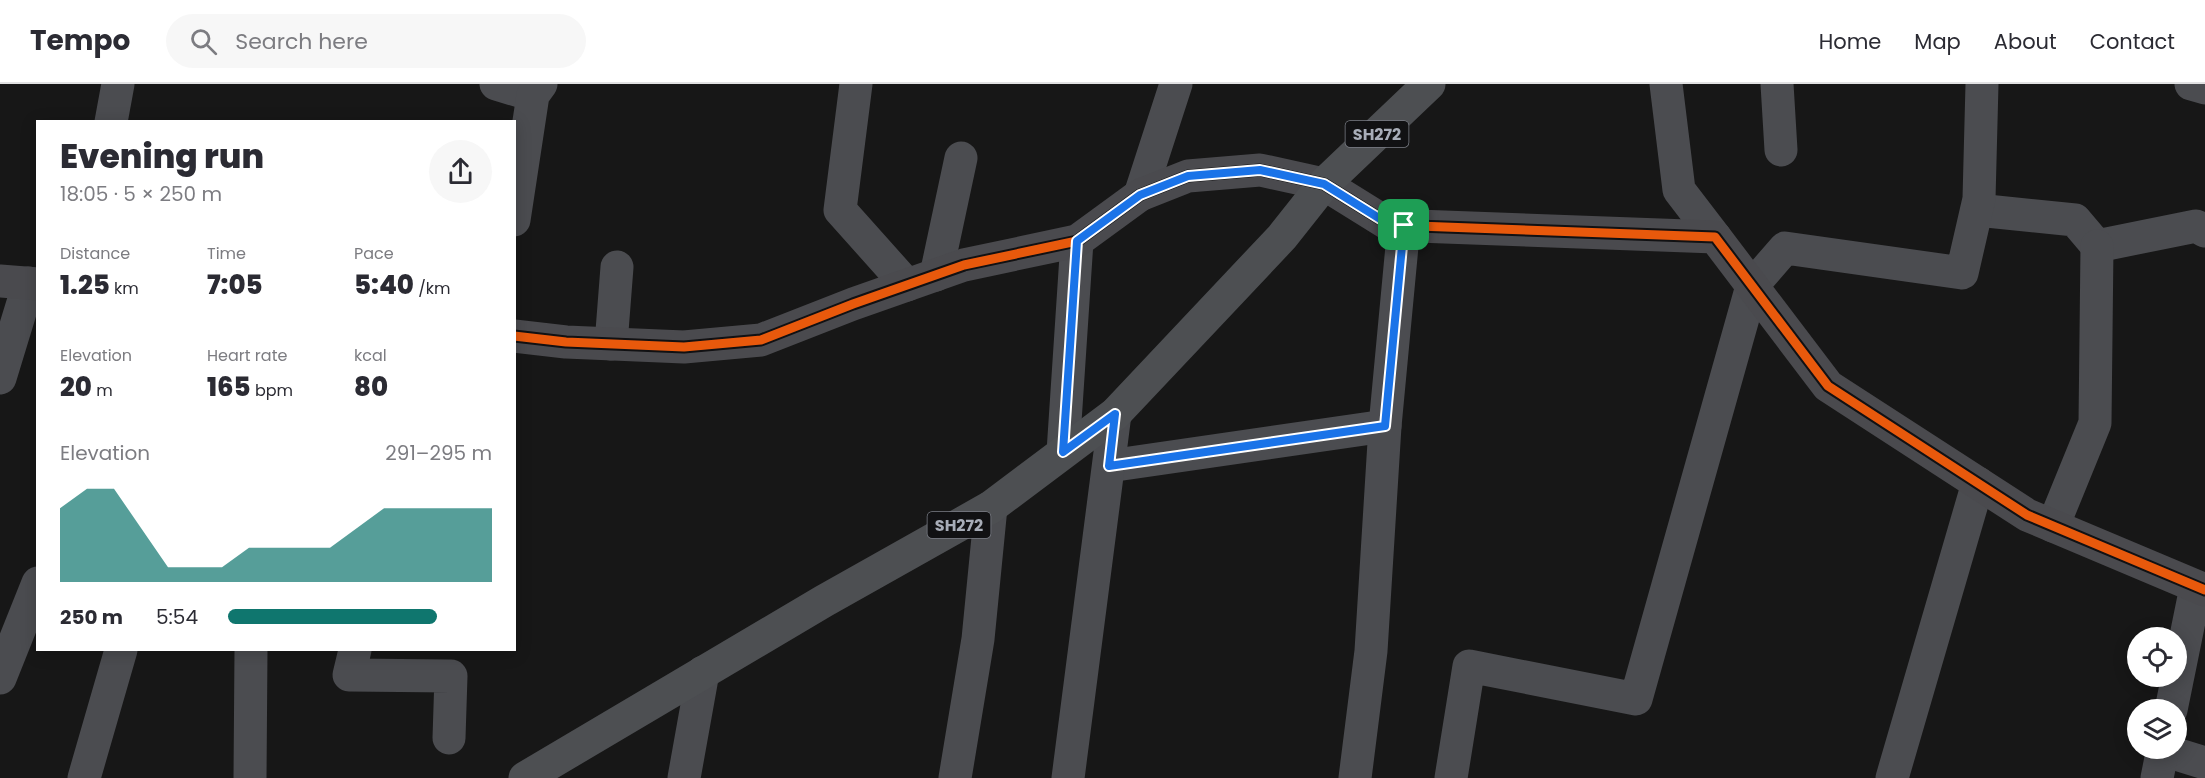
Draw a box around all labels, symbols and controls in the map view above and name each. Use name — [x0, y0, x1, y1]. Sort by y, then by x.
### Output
search box — [166, 14, 586, 68]
text: Tempo — [30, 21, 130, 60]
icon: search — [187, 25, 220, 58]
text: Search here — [235, 26, 368, 57]
text: Home — [1819, 27, 1881, 56]
text: Map — [1914, 27, 1961, 56]
text: About — [1994, 27, 2057, 56]
text: Contact — [2090, 27, 2175, 56]
road number: SH272 — [1346, 121, 1408, 147]
text: Evening run — [60, 133, 264, 180]
button: share — [429, 140, 492, 203]
text: 18:05 · 5 × 250 m — [60, 180, 222, 208]
pin — [1378, 199, 1429, 250]
icon: arrive — [1387, 208, 1420, 241]
text: Distance — [60, 242, 130, 265]
text: Time — [207, 242, 246, 265]
text: Pace — [354, 242, 394, 265]
text: 1.25 — [60, 267, 110, 303]
text: 7:05 — [207, 267, 263, 303]
text: 5:40 — [354, 267, 414, 303]
text: km — [110, 277, 139, 300]
text: /km — [414, 277, 451, 300]
text: Elevation — [60, 344, 132, 367]
text: Heart rate — [207, 344, 287, 367]
text: kcal — [354, 344, 387, 367]
text: 20 — [60, 369, 92, 405]
text: 165 — [207, 369, 251, 405]
text: 80 — [354, 369, 388, 405]
text: m — [92, 379, 113, 402]
text: bpm — [251, 379, 293, 402]
text: Elevation — [60, 439, 150, 467]
text: 291–295 m — [385, 439, 492, 467]
road number: SH272 — [928, 512, 990, 538]
text: 250 m — [60, 603, 123, 631]
text: 5:54 — [156, 603, 198, 631]
map controls — [2127, 627, 2187, 759]
button: locate — [2127, 627, 2187, 687]
button: layers — [2127, 699, 2187, 759]

